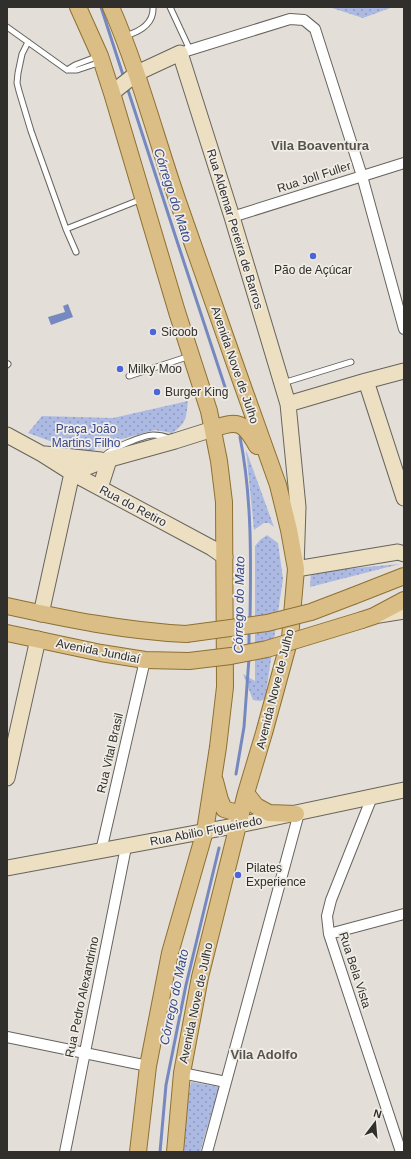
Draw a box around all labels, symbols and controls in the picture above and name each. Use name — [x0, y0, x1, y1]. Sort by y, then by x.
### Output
district label: Vila Boaventura — [271, 138, 370, 153]
water label: Córrego do Mato — [151, 146, 195, 244]
street label: Rua Aldemar Pereira de Barros — [204, 147, 266, 311]
street label: Rua Joll Fuller — [275, 158, 353, 196]
marker: Pão de Açúcar — [308, 251, 318, 261]
place label: Pão de Açúcar — [274, 263, 352, 277]
street label: Avenida Nove de Julho — [208, 304, 262, 426]
place label: Sicoob — [161, 325, 198, 339]
marker: Sicoob — [148, 327, 158, 337]
place label: Milky Moo — [128, 362, 182, 376]
marker: Milky Moo — [115, 364, 125, 374]
place label: Burger King — [165, 385, 228, 399]
marker: Burger King — [152, 387, 162, 397]
park label: Praça João Martins Filho — [52, 422, 121, 450]
street label: Rua do Retiro — [97, 482, 169, 530]
water label: Córrego do Mato — [231, 556, 247, 654]
street label: Avenida Nove de Julho — [253, 627, 297, 750]
street label: Avenida Jundiaí — [55, 636, 142, 666]
street label: Rua Vital Brasil — [94, 712, 126, 794]
street label: Rua Abilio Figueiredo — [149, 813, 264, 849]
place label: Pilates Experience — [246, 861, 306, 889]
marker: Pilates Experience — [233, 870, 243, 880]
street label: Rua Bela Vista — [336, 930, 374, 1010]
street label: Rua Pedro Alexandrino — [62, 935, 102, 1059]
street label: Avenida Nove de Julho — [176, 941, 216, 1065]
water label: Córrego do Mato — [157, 948, 191, 1046]
district label: Vila Adolfo — [230, 1047, 298, 1062]
north arrow — [355, 1103, 395, 1143]
text: N — [372, 1107, 383, 1120]

